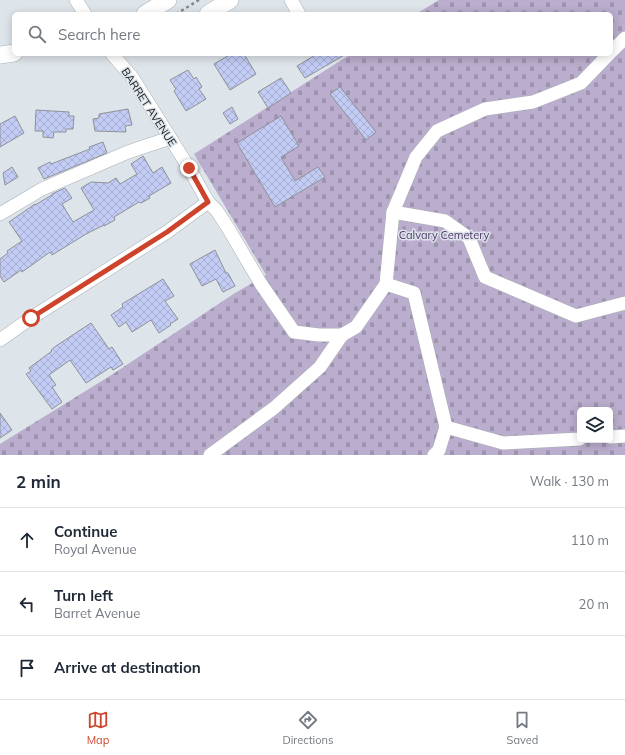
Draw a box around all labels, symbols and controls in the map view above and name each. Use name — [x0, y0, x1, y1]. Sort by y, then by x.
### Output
search box — [12, 12, 613, 56]
icon: search — [26, 23, 48, 45]
text: Search here — [58, 25, 140, 44]
street label: BARRET AVENUE — [118, 65, 180, 149]
route end — [180, 159, 198, 177]
park label: Calvary Cemetery — [399, 228, 489, 242]
route start — [22, 309, 40, 327]
map controls — [577, 407, 613, 443]
button: layers — [577, 407, 613, 443]
text: 2 min — [16, 471, 61, 492]
text: Walk · 130 m — [530, 473, 609, 489]
text: Continue — [54, 522, 117, 541]
icon: ahead — [16, 529, 38, 551]
text: 110 m — [571, 532, 609, 548]
text: Royal Avenue — [54, 541, 137, 557]
text: Turn left — [54, 586, 113, 605]
icon: left — [16, 593, 38, 615]
text: 20 m — [579, 596, 609, 612]
text: Barret Avenue — [54, 605, 140, 621]
icon: arrive — [16, 657, 38, 679]
text: Arrive at destination — [54, 658, 201, 677]
tab: Map — [87, 709, 109, 747]
tab: Directions — [283, 709, 333, 747]
tab: Saved — [507, 709, 538, 747]

